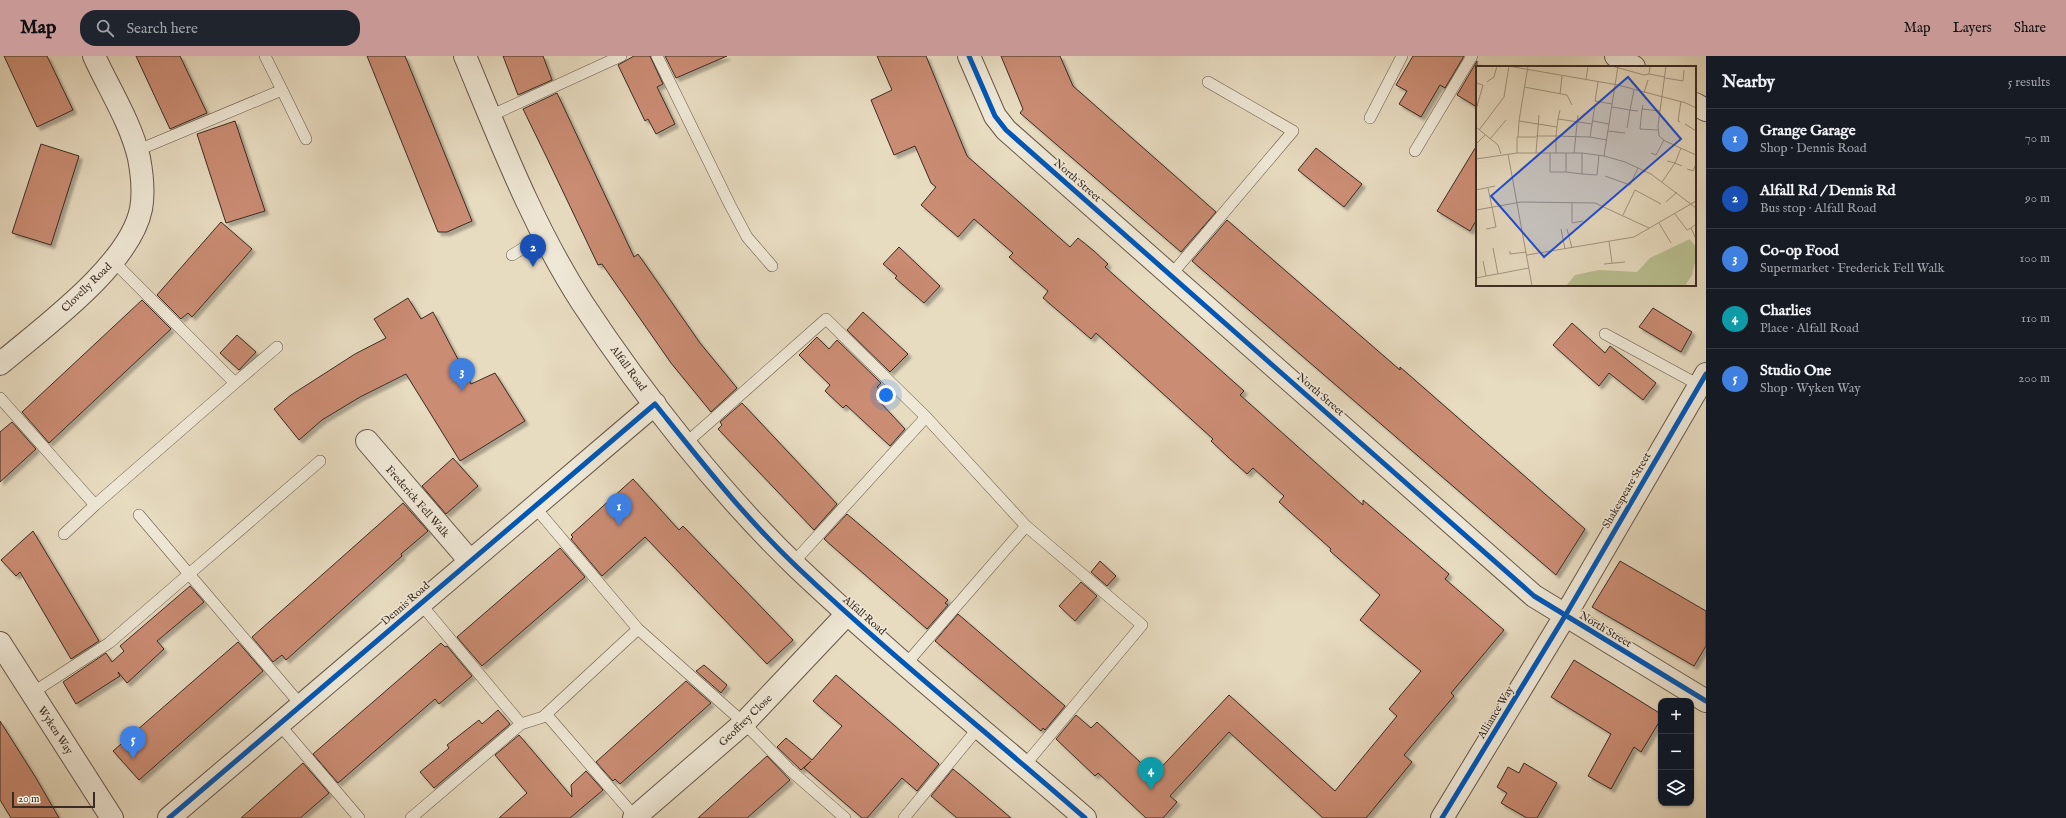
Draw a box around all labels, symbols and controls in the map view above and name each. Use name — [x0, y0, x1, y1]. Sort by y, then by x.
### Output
search box — [80, 10, 360, 46]
text: Map — [20, 16, 56, 40]
icon: search — [94, 17, 116, 39]
text: Search here — [126, 19, 198, 38]
text: Map — [1904, 19, 1931, 37]
text: Layers — [1953, 19, 1992, 37]
text: Share — [2014, 19, 2046, 37]
inset map — [1476, 66, 1696, 286]
text: Nearby — [1722, 72, 1775, 93]
text: 5 results — [2008, 74, 2050, 91]
text: Grange Garage — [1760, 121, 1856, 140]
text: 1 — [1733, 130, 1737, 147]
text: 70 m — [2025, 130, 2050, 147]
text: Shop · Dennis Road — [1760, 140, 1867, 157]
street label: North Street — [1051, 156, 1104, 205]
text: Alfall Rd / Dennis Rd — [1760, 181, 1895, 200]
text: 2 — [1732, 190, 1738, 207]
text: 90 m — [2025, 190, 2050, 207]
text: Bus stop · Alfall Road — [1760, 200, 1876, 217]
pin: 2 — [520, 234, 546, 267]
text: Co-op Food — [1760, 241, 1839, 260]
text: 3 — [1733, 250, 1737, 267]
text: 100 m — [2020, 250, 2050, 267]
street label: Clovelly Road — [58, 260, 115, 315]
text: Supermarket · Frederick Fell Walk — [1760, 260, 1945, 277]
text: Charlies — [1760, 301, 1811, 320]
text: 4 — [1732, 310, 1738, 327]
text: 110 m — [2021, 310, 2050, 327]
text: Place · Alfall Road — [1760, 320, 1859, 337]
street label: Alfall Road — [607, 342, 649, 394]
pin: 3 — [449, 358, 475, 391]
text: Studio One — [1760, 361, 1831, 380]
street label: North Street — [1294, 370, 1347, 419]
text: 5 — [1733, 370, 1737, 387]
text: 200 m — [2018, 370, 2050, 387]
text: Shop · Wyken Way — [1760, 380, 1861, 397]
your location — [876, 385, 896, 405]
street label: Shakespeare Street — [1599, 450, 1654, 531]
street label: Frederick Fell Walk — [382, 463, 452, 541]
pin: 1 — [606, 493, 632, 526]
street label: Dennis Road — [379, 579, 433, 629]
street label: Alfall Road — [839, 593, 889, 638]
street label: North Street — [1577, 609, 1634, 651]
street label: Alliance Way — [1474, 683, 1517, 742]
street label: Geoffrey Close — [716, 692, 775, 750]
map controls — [1658, 698, 1694, 806]
button: + — [1658, 698, 1694, 734]
street label: Wyken Way — [34, 704, 76, 758]
pin: 5 — [120, 726, 146, 759]
button: − — [1658, 734, 1694, 770]
pin: 4 — [1138, 757, 1164, 790]
button: layers — [1658, 770, 1694, 806]
scale bar — [12, 790, 95, 809]
text: 20 m — [18, 792, 39, 806]

